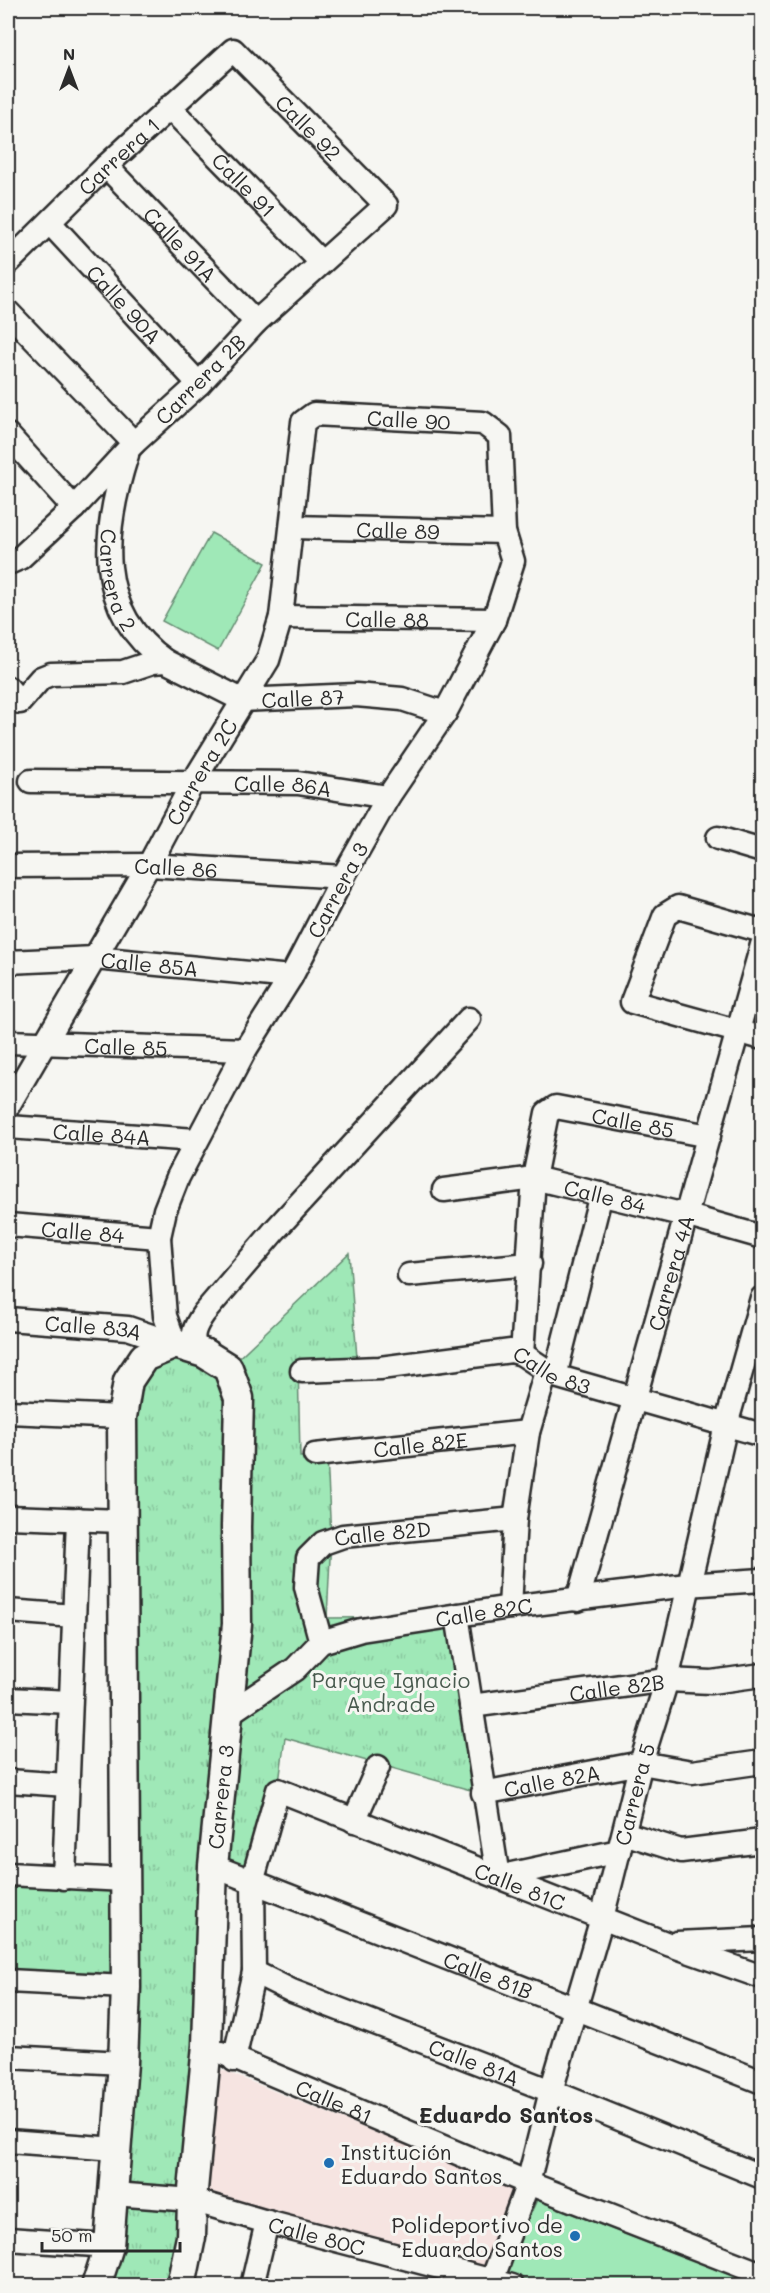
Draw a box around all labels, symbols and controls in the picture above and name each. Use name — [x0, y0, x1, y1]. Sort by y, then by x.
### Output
north arrow — [39, 39, 99, 99]
text: N — [63, 43, 75, 64]
street label: Calle 92 — [270, 88, 348, 166]
street label: Carrera 1 — [72, 111, 165, 200]
street label: Calle 91 — [207, 146, 282, 222]
street label: Calle 91A — [138, 200, 223, 287]
street label: Calle 90A — [81, 258, 168, 349]
street label: Carrera 2B — [149, 328, 251, 430]
street label: Calle 90 — [366, 403, 451, 435]
street label: Calle 89 — [356, 515, 440, 544]
street label: Carrera 2 — [96, 528, 143, 636]
street label: Calle 88 — [345, 604, 429, 633]
street label: Calle 87 — [261, 682, 345, 713]
street label: Carrera 2C — [159, 713, 242, 830]
street label: Calle 86A — [234, 769, 334, 802]
street label: Carrera 3 — [300, 837, 374, 943]
street label: Calle 86 — [134, 851, 219, 883]
street label: Calle 85A — [100, 945, 200, 981]
street label: Calle 85 — [84, 1031, 168, 1061]
street label: Calle 85 — [590, 1101, 677, 1143]
street label: Calle 84A — [52, 1117, 152, 1150]
street label: Calle 84 — [561, 1172, 649, 1219]
street label: Carrera 4A — [641, 1212, 699, 1334]
street label: Calle 84 — [40, 1214, 126, 1248]
street label: Calle 83A — [44, 1308, 146, 1346]
street label: Calle 83 — [508, 1339, 594, 1399]
street label: Calle 82E — [372, 1425, 469, 1462]
street label: Calle 82D — [330, 1514, 432, 1552]
street label: Calle 82C — [433, 1591, 534, 1632]
park label: Parque Ignacio Andrade — [312, 1666, 470, 1717]
street label: Calle 82B — [567, 1667, 666, 1706]
street label: Carrera 5 — [607, 1739, 660, 1848]
street label: Carrera 3 — [201, 1743, 239, 1851]
street label: Calle 82A — [501, 1758, 602, 1802]
street label: Calle 81C — [471, 1856, 569, 1916]
street label: Calle 81B — [440, 1945, 537, 2004]
street label: Calle 81A — [425, 2032, 524, 2091]
street label: Calle 81 — [292, 2073, 377, 2129]
district label: Eduardo Santos — [419, 2100, 593, 2129]
place label: Institución Eduardo Santos — [341, 2138, 502, 2189]
marker: Institución Eduardo Santos — [322, 2156, 336, 2170]
street label: Calle 80C — [266, 2209, 368, 2261]
place label: Polideportivo de Eduardo Santos — [391, 2211, 563, 2262]
scale bar — [42, 2215, 180, 2253]
text: 50 m — [51, 2223, 93, 2247]
marker: Polideportivo de Eduardo Santos — [568, 2229, 582, 2243]

